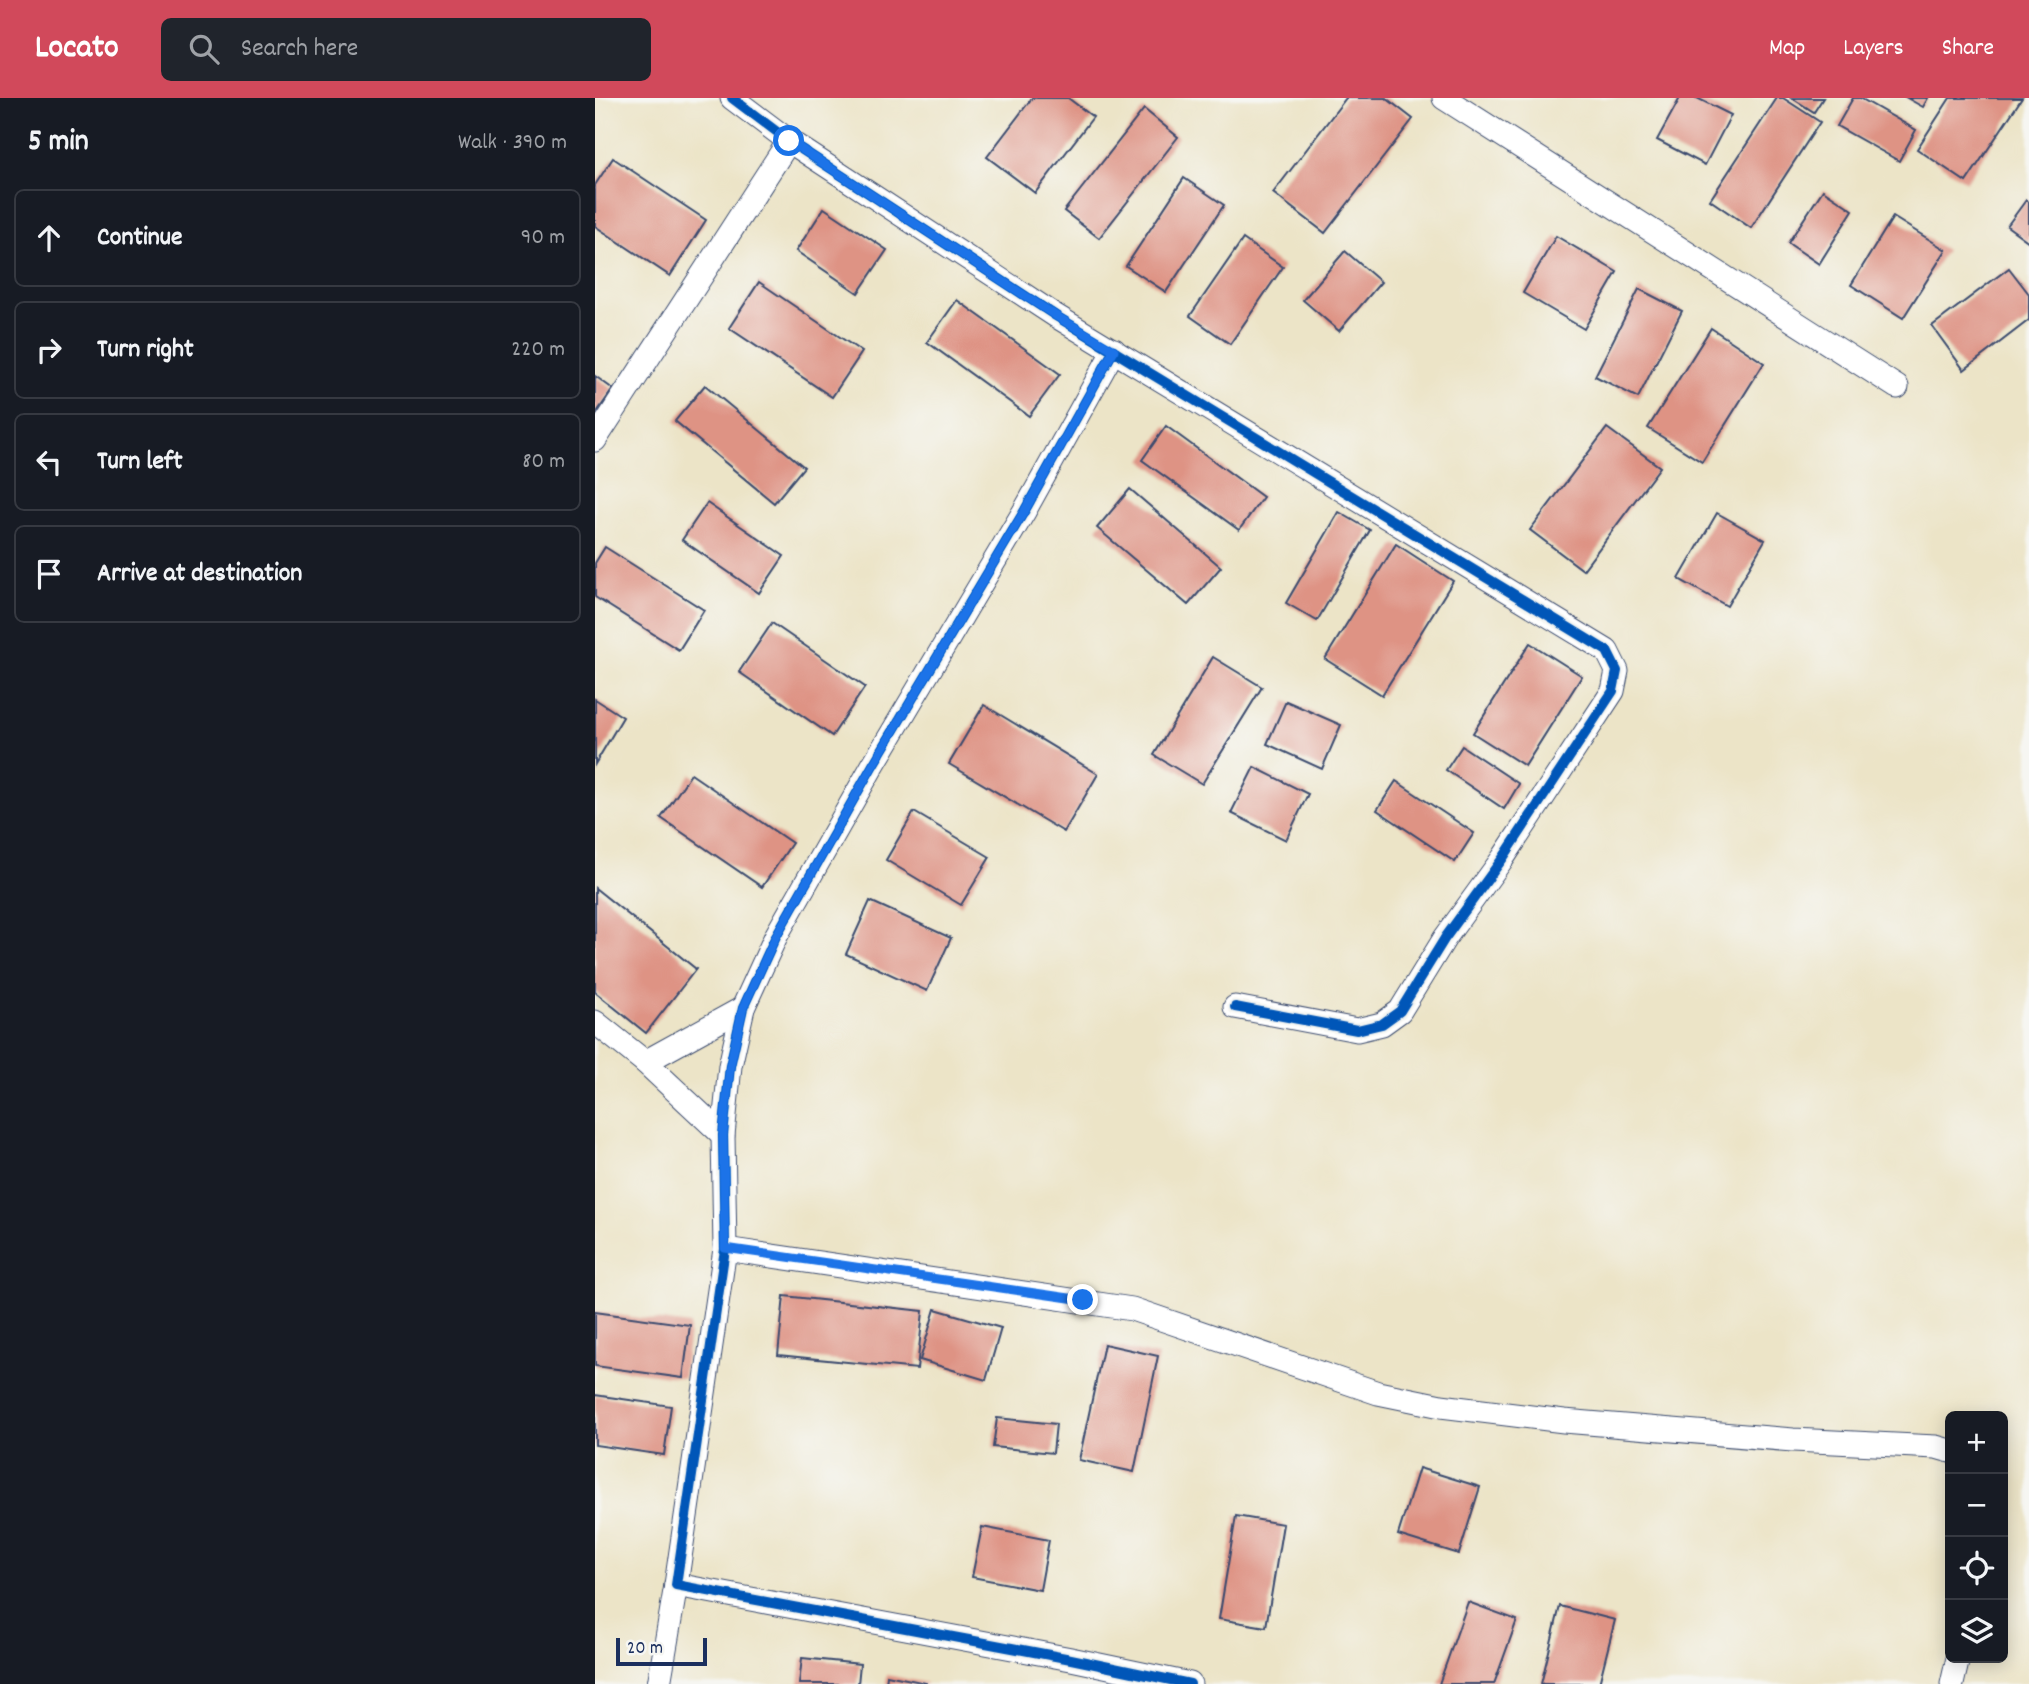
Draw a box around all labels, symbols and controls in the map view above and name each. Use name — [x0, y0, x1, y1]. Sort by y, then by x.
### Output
search box — [161, 18, 651, 81]
text: Locato — [35, 26, 119, 73]
icon: search — [185, 30, 223, 68]
text: Search here — [241, 31, 358, 68]
text: Map — [1769, 32, 1805, 66]
text: Layers — [1843, 32, 1904, 66]
text: Share — [1942, 32, 1994, 66]
text: 5 min — [28, 122, 89, 165]
route start — [773, 125, 804, 156]
text: Walk · 390 m — [458, 127, 567, 160]
icon: ahead — [30, 219, 68, 257]
text: Continue — [97, 220, 182, 257]
text: 90 m — [521, 222, 565, 255]
icon: right — [30, 331, 68, 369]
text: Turn right — [97, 332, 194, 369]
text: 220 m — [511, 334, 565, 367]
icon: left — [30, 443, 68, 481]
text: Turn left — [97, 444, 183, 481]
text: 80 m — [522, 446, 565, 479]
icon: arrive — [30, 555, 68, 593]
text: Arrive at destination — [97, 556, 302, 593]
route end — [1067, 1284, 1098, 1315]
map controls — [1945, 1411, 2008, 1663]
button: + — [1945, 1411, 2008, 1474]
button: − — [1945, 1474, 2008, 1537]
button: locate — [1945, 1537, 2008, 1600]
button: layers — [1945, 1600, 2008, 1663]
scale bar — [616, 1635, 707, 1667]
text: 20 m — [627, 1636, 663, 1663]

